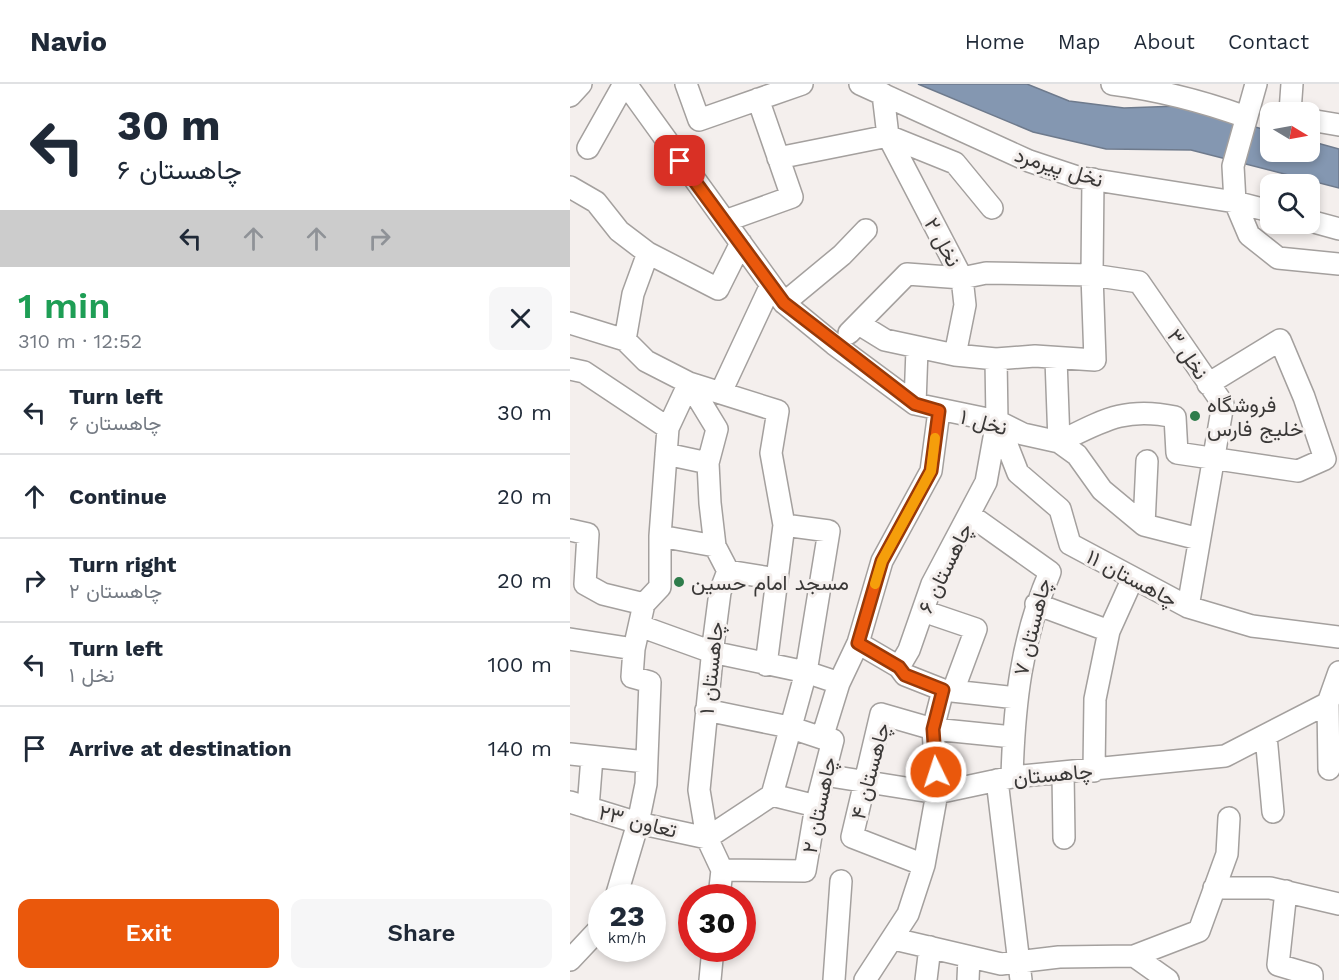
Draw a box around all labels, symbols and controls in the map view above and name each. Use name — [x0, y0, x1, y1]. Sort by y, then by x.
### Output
text: Navio — [30, 25, 107, 58]
text: Home — [965, 29, 1025, 54]
text: Map — [1058, 29, 1101, 54]
text: About — [1134, 29, 1195, 54]
text: Contact — [1228, 29, 1309, 54]
text: 30 m — [117, 101, 221, 150]
north arrow — [1260, 102, 1320, 162]
map controls — [1260, 102, 1320, 234]
icon: left — [18, 108, 96, 186]
pin — [654, 135, 705, 186]
street label: نخل پیرمرد — [1011, 142, 1106, 194]
icon: arrive — [663, 144, 696, 177]
text: چاهستان ۶ — [117, 154, 242, 186]
button: search — [1260, 174, 1320, 234]
street label: نخل ۲ — [919, 213, 967, 271]
icon: left — [174, 222, 207, 255]
icon: ahead — [237, 222, 270, 255]
icon: ahead — [300, 222, 333, 255]
icon: right — [363, 222, 396, 255]
text: 1 min — [18, 285, 110, 327]
button: close — [489, 287, 552, 350]
street label: نخل ۳ — [1162, 324, 1214, 384]
text: 310 m · 12:52 — [18, 329, 142, 353]
text: Turn left — [69, 384, 163, 409]
place label: فروشگاه خلیج فارس — [1207, 392, 1304, 443]
icon: left — [18, 396, 51, 429]
text: 30 m — [497, 400, 552, 425]
street label: نخل ۱ — [958, 404, 1010, 440]
marker: فروشگاه خلیج فارس — [1188, 409, 1202, 423]
text: چاهستان ۶ — [69, 411, 161, 435]
icon: ahead — [18, 480, 51, 513]
text: Continue — [69, 484, 167, 509]
text: 20 m — [497, 484, 552, 509]
street label: چاهستان ۶ — [912, 519, 979, 618]
street label: چاهستان ۱۱ — [1082, 544, 1182, 614]
text: Turn right — [69, 552, 176, 577]
icon: right — [18, 564, 51, 597]
text: 20 m — [497, 568, 552, 593]
place label: مسجد امام حسین — [691, 570, 849, 597]
marker: مسجد امام حسین — [672, 575, 686, 589]
street label: چاهستان ۷ — [1008, 576, 1058, 679]
text: چاهستان ۲ — [69, 579, 162, 603]
street label: چاهستان ۱ — [694, 621, 730, 716]
text: Turn left — [69, 636, 163, 661]
icon: left — [18, 648, 51, 681]
text: 100 m — [488, 652, 552, 677]
text: نخل ۱ — [69, 663, 114, 687]
street label: چاهستان ۴ — [845, 720, 897, 822]
icon: arrive — [18, 732, 51, 765]
text: Arrive at destination — [69, 736, 292, 761]
text: 140 m — [488, 736, 552, 761]
position arrow — [904, 740, 968, 804]
street label: چاهستان ۲ — [797, 755, 843, 856]
street label: چاهستان — [1012, 758, 1094, 792]
street label: تعاون ۲۳ — [596, 799, 680, 844]
speed limit sign: 30 — [678, 884, 756, 962]
text: 23 — [609, 898, 645, 933]
button: Exit — [18, 899, 279, 968]
button: Share — [291, 899, 552, 968]
text: km/h — [608, 929, 646, 947]

